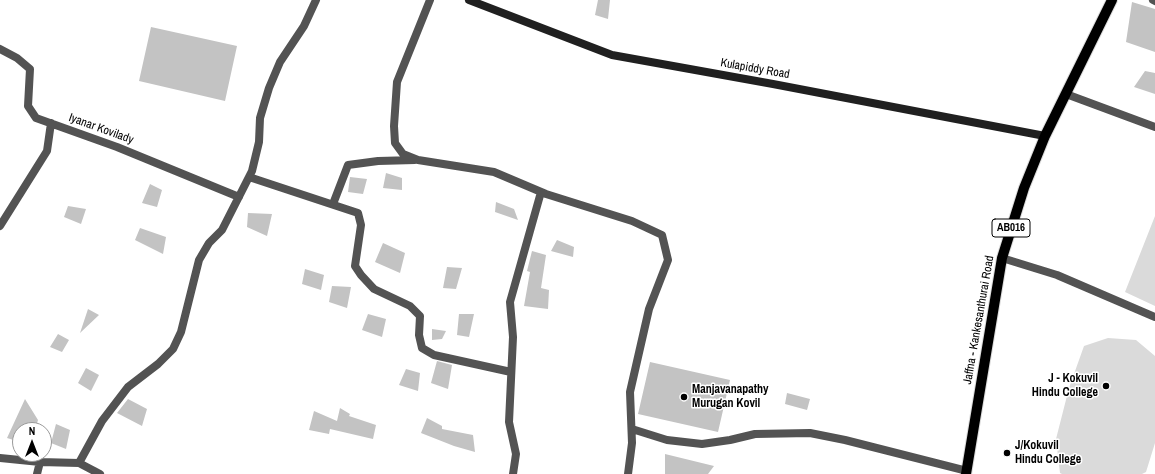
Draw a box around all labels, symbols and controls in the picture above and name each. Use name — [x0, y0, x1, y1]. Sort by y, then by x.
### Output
street label: Kulapiddy Road — [719, 56, 791, 82]
street label: Iyanar Kovilady — [67, 111, 135, 147]
road number: AB016 — [992, 219, 1030, 237]
street label: Jaffna - Kankesanthurai Road — [961, 254, 997, 386]
place label: J - Kokuvil Hindu College — [1032, 372, 1098, 400]
marker: J - Kokuvil Hindu College — [1101, 381, 1111, 391]
place label: Manjavanapathy Murugan Kovil — [692, 383, 769, 411]
marker: Manjavanapathy Murugan Kovil — [679, 392, 689, 402]
north arrow — [12, 422, 52, 462]
text: N — [29, 424, 35, 438]
place label: J/Kokuvil Hindu College — [1015, 439, 1081, 467]
marker: J/Kokuvil Hindu College — [1002, 448, 1012, 458]

